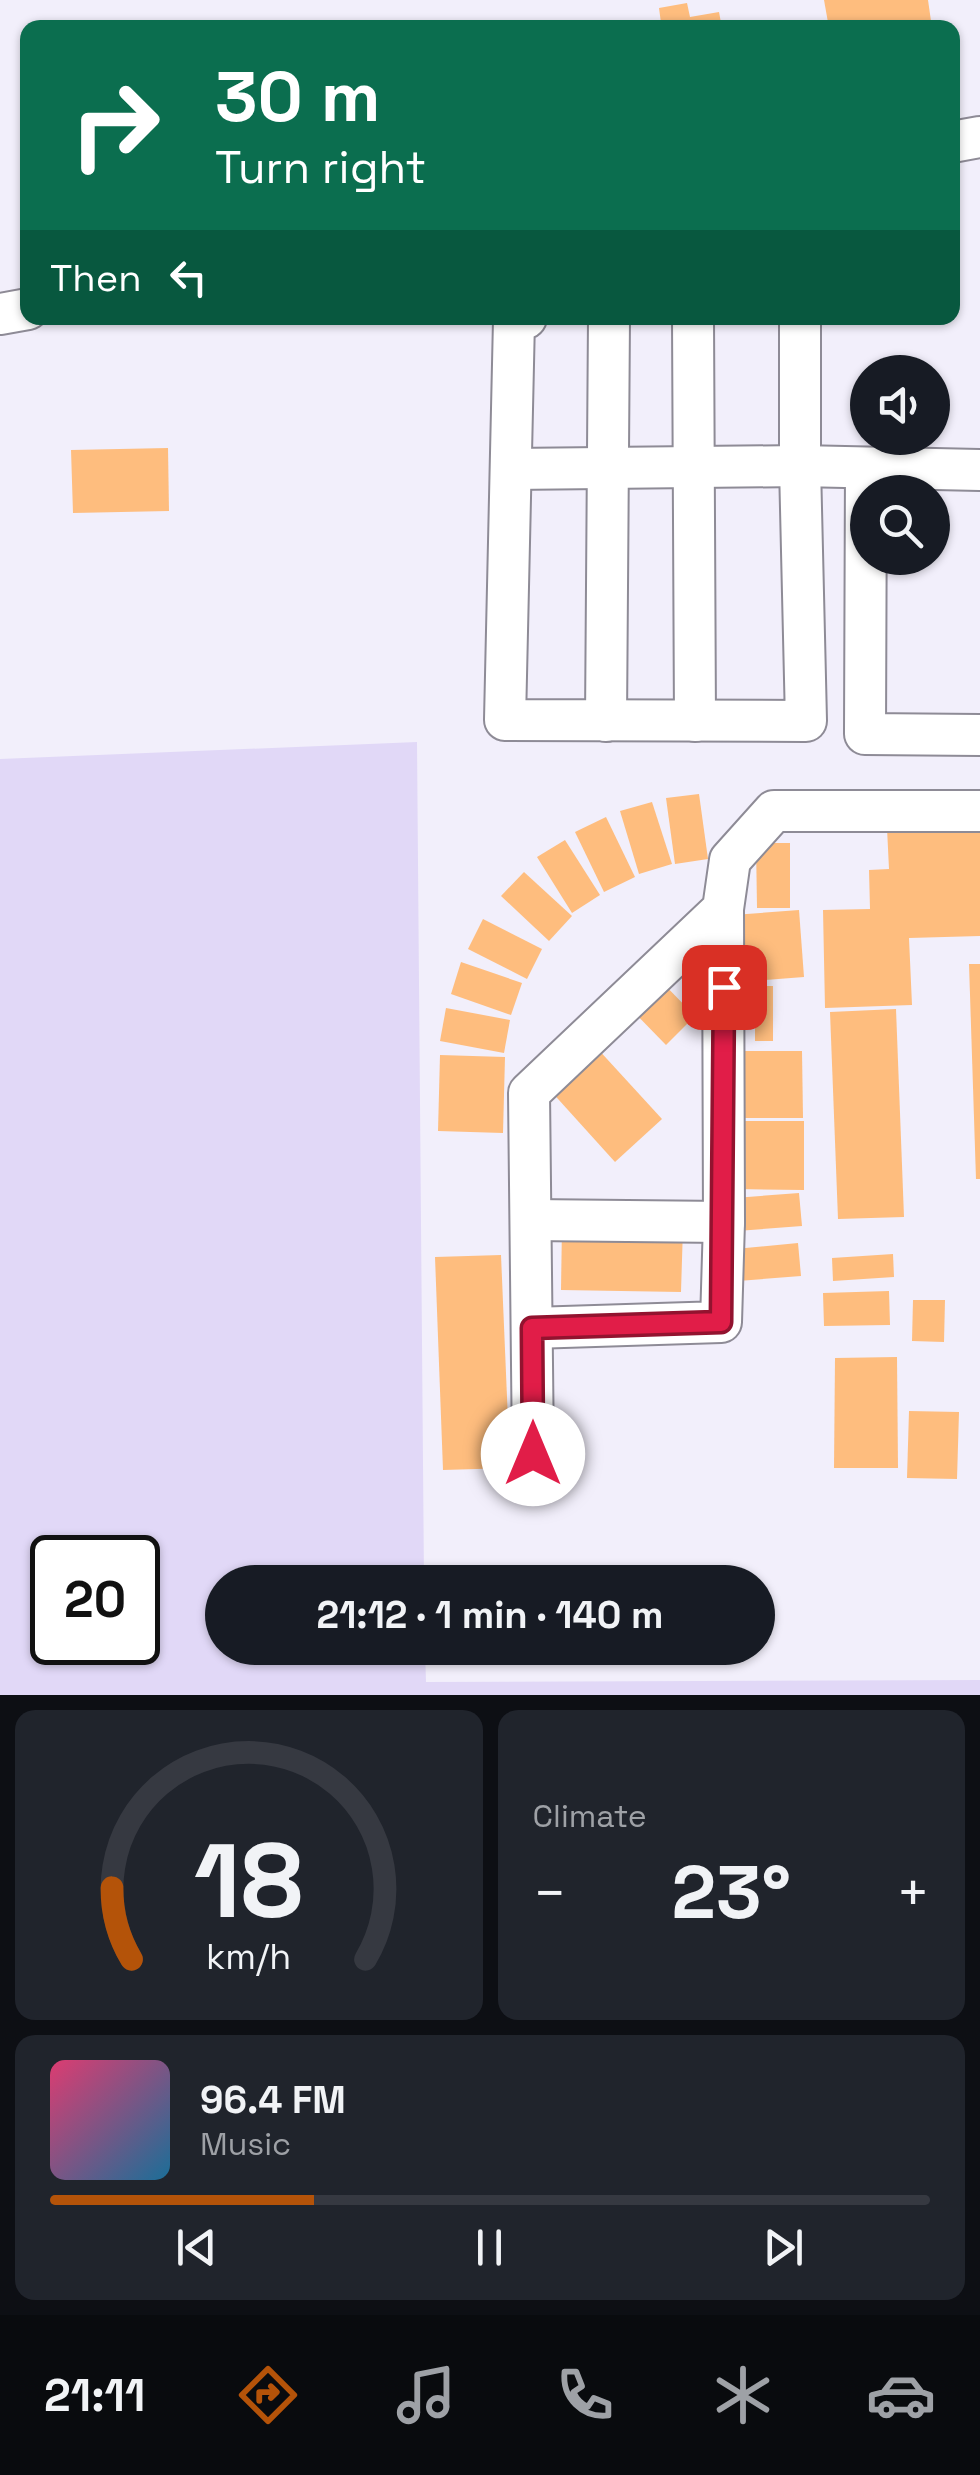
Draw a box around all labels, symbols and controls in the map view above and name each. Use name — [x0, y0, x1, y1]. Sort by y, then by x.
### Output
text: 30 m — [215, 52, 380, 141]
icon: right — [50, 60, 180, 190]
text: Turn right — [215, 139, 426, 196]
icon: left — [161, 250, 216, 305]
text: Then — [50, 254, 141, 302]
map controls — [850, 355, 950, 575]
button: sound — [850, 355, 950, 455]
button: search — [850, 475, 950, 575]
pin — [682, 945, 767, 1030]
icon: arrive — [697, 960, 752, 1015]
position arrow — [481, 1402, 585, 1506]
speed limit sign: 20 — [30, 1535, 160, 1665]
text: 21:12 · 1 min · 140 m — [317, 1591, 663, 1639]
text: Climate — [533, 1796, 647, 1836]
text: 18 — [194, 1815, 303, 1947]
text: 23° — [671, 1844, 791, 1940]
text: − — [533, 1858, 567, 1928]
text: + — [896, 1858, 930, 1928]
text: km/h — [206, 1934, 291, 1979]
text: 96.4 FM — [200, 2076, 346, 2124]
text: Music — [200, 2124, 291, 2164]
icon: previous — [169, 2220, 224, 2275]
icon: pause — [462, 2220, 517, 2275]
icon: next — [756, 2220, 811, 2275]
icon: directions — [233, 2360, 303, 2430]
icon: music — [391, 2360, 461, 2430]
icon: phone — [550, 2360, 620, 2430]
icon: climate — [708, 2360, 778, 2430]
icon: car — [866, 2360, 936, 2430]
text: 21:11 — [44, 2367, 145, 2424]

